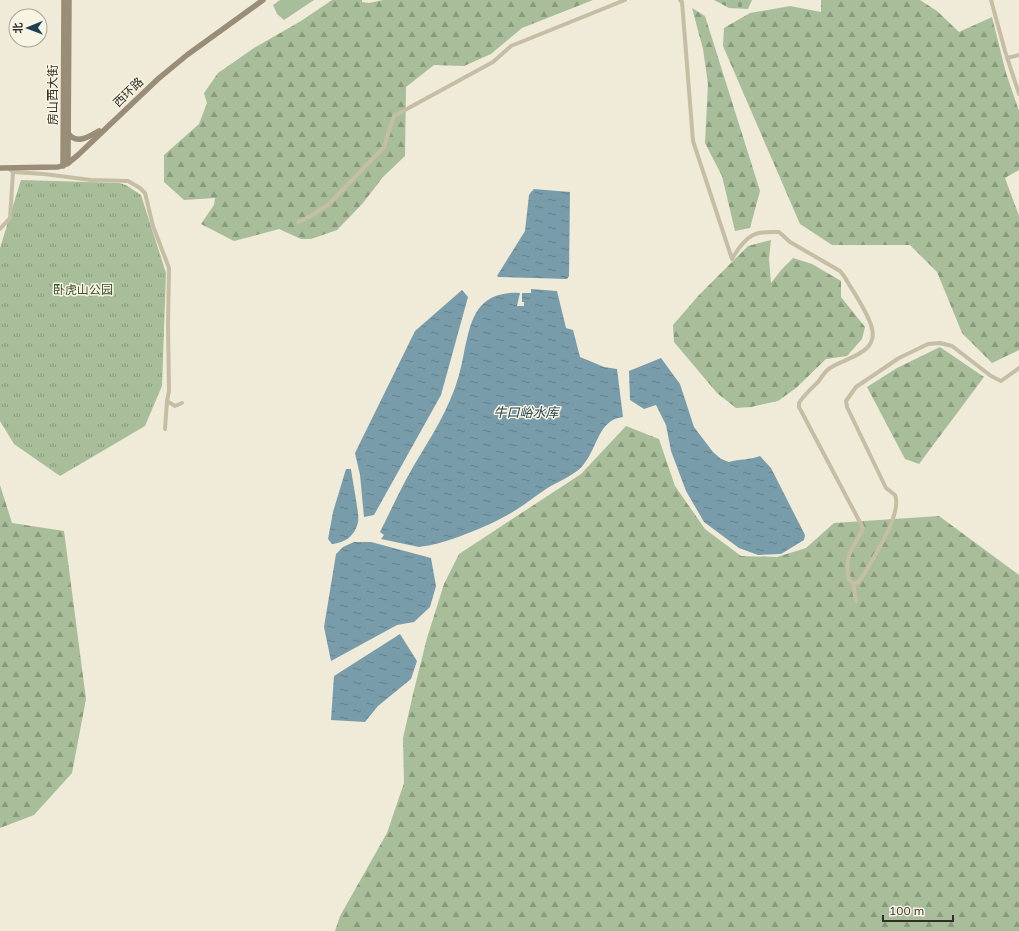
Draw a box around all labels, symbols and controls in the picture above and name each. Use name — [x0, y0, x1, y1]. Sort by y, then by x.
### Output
north arrow — [8, 8, 48, 48]
text: 北 — [11, 23, 25, 34]
street label: 房山西大街 — [45, 65, 60, 125]
street label: 西环路 — [110, 74, 146, 110]
park label: 卧虎山公园 — [53, 282, 113, 297]
water label: 牛口峪水库 — [493, 404, 560, 420]
scale bar — [883, 897, 953, 923]
text: 100 m — [889, 903, 924, 918]

